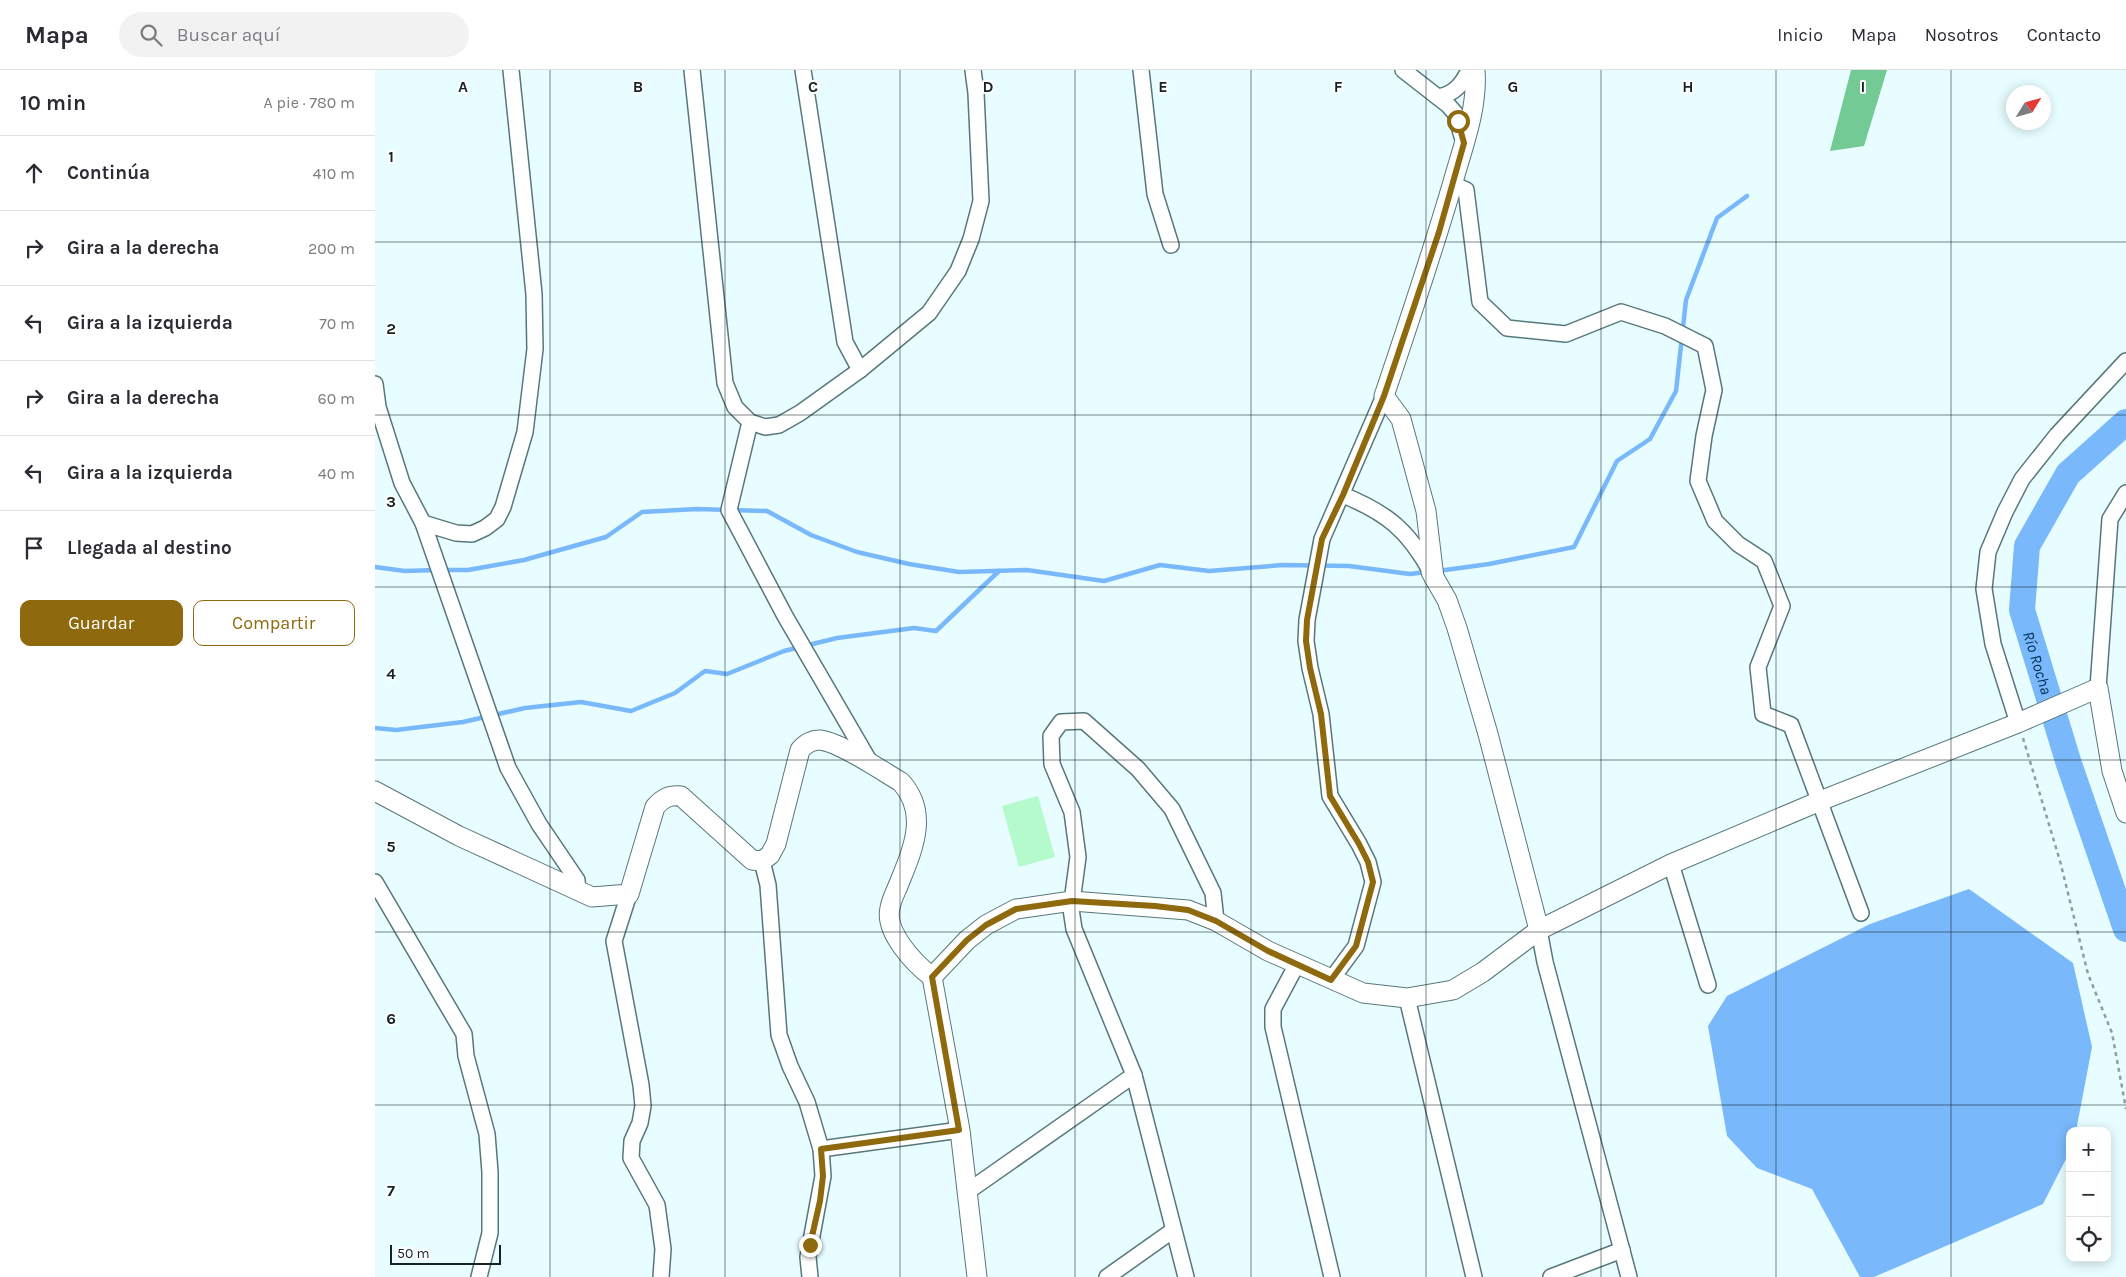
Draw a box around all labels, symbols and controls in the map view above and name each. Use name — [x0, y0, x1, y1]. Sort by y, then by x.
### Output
search box — [119, 12, 469, 57]
text: Mapa — [25, 21, 89, 49]
icon: search — [137, 21, 165, 49]
text: Buscar aquí — [177, 24, 280, 46]
text: Inicio — [1777, 24, 1823, 46]
text: Mapa — [1851, 24, 1897, 46]
text: Nosotros — [1925, 24, 1999, 46]
text: Contacto — [2027, 24, 2101, 46]
text: A — [458, 77, 468, 96]
text: B — [633, 77, 643, 96]
text: C — [808, 77, 818, 96]
text: D — [983, 77, 994, 96]
text: E — [1158, 77, 1168, 96]
text: F — [1334, 77, 1343, 96]
text: G — [1508, 77, 1518, 96]
text: H — [1682, 77, 1694, 96]
text: I — [1861, 77, 1865, 96]
north arrow — [2006, 85, 2051, 130]
text: 10 min — [20, 91, 86, 115]
text: A pie · 780 m — [264, 93, 355, 112]
route start — [1447, 110, 1470, 133]
text: 1 — [388, 147, 394, 166]
icon: ahead — [20, 159, 48, 187]
text: Continúa — [67, 162, 150, 184]
text: 410 m — [313, 164, 355, 183]
icon: right — [20, 234, 48, 262]
text: Gira a la derecha — [67, 237, 219, 259]
text: 200 m — [308, 239, 355, 258]
icon: left — [20, 309, 48, 337]
text: Gira a la izquierda — [67, 312, 233, 334]
text: 70 m — [319, 314, 355, 333]
text: 2 — [386, 319, 396, 338]
icon: right — [20, 384, 48, 412]
text: Gira a la derecha — [67, 387, 219, 409]
text: 60 m — [318, 389, 355, 408]
icon: left — [20, 459, 48, 487]
text: Gira a la izquierda — [67, 462, 233, 484]
text: 40 m — [318, 464, 355, 483]
text: 3 — [386, 492, 396, 511]
icon: arrive — [20, 534, 48, 562]
text: Llegada al destino — [67, 537, 232, 559]
button: Guardar — [20, 600, 183, 646]
button: Compartir — [193, 600, 355, 646]
water label: Río Rocha — [2019, 629, 2057, 697]
text: 4 — [386, 664, 396, 683]
text: 5 — [386, 837, 396, 856]
text: 6 — [386, 1009, 396, 1028]
map controls — [2066, 1127, 2111, 1262]
button: + — [2066, 1127, 2111, 1172]
button: − — [2066, 1172, 2111, 1217]
text: 7 — [387, 1181, 395, 1200]
button: locate — [2066, 1217, 2111, 1262]
route end — [799, 1234, 822, 1257]
scale bar — [390, 1242, 501, 1265]
text: 50 m — [397, 1245, 430, 1262]

